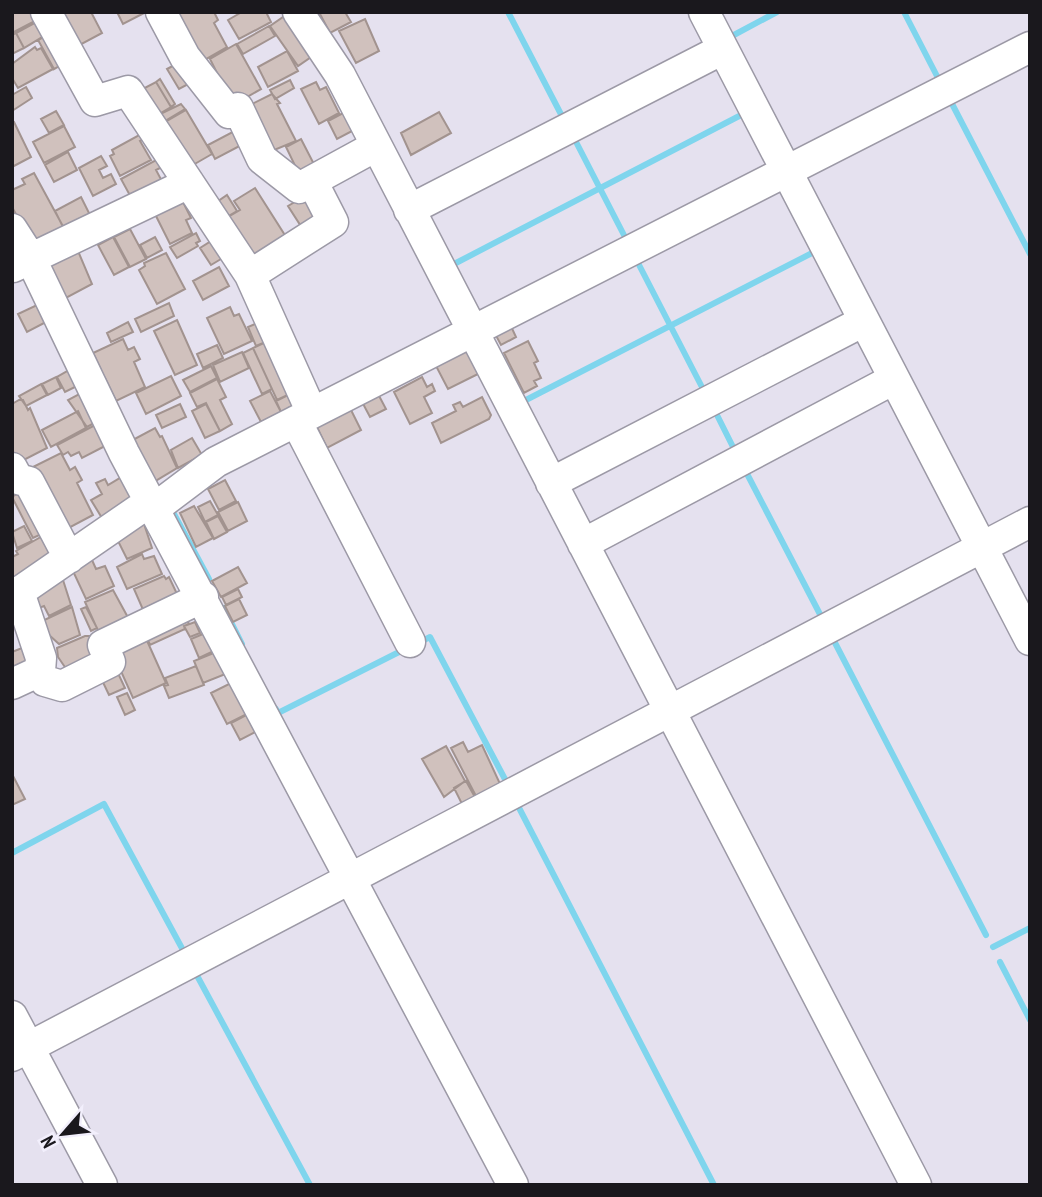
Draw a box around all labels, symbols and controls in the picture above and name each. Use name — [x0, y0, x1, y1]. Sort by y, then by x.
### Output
north arrow — [28, 1099, 98, 1169]
text: N — [35, 1132, 61, 1152]

